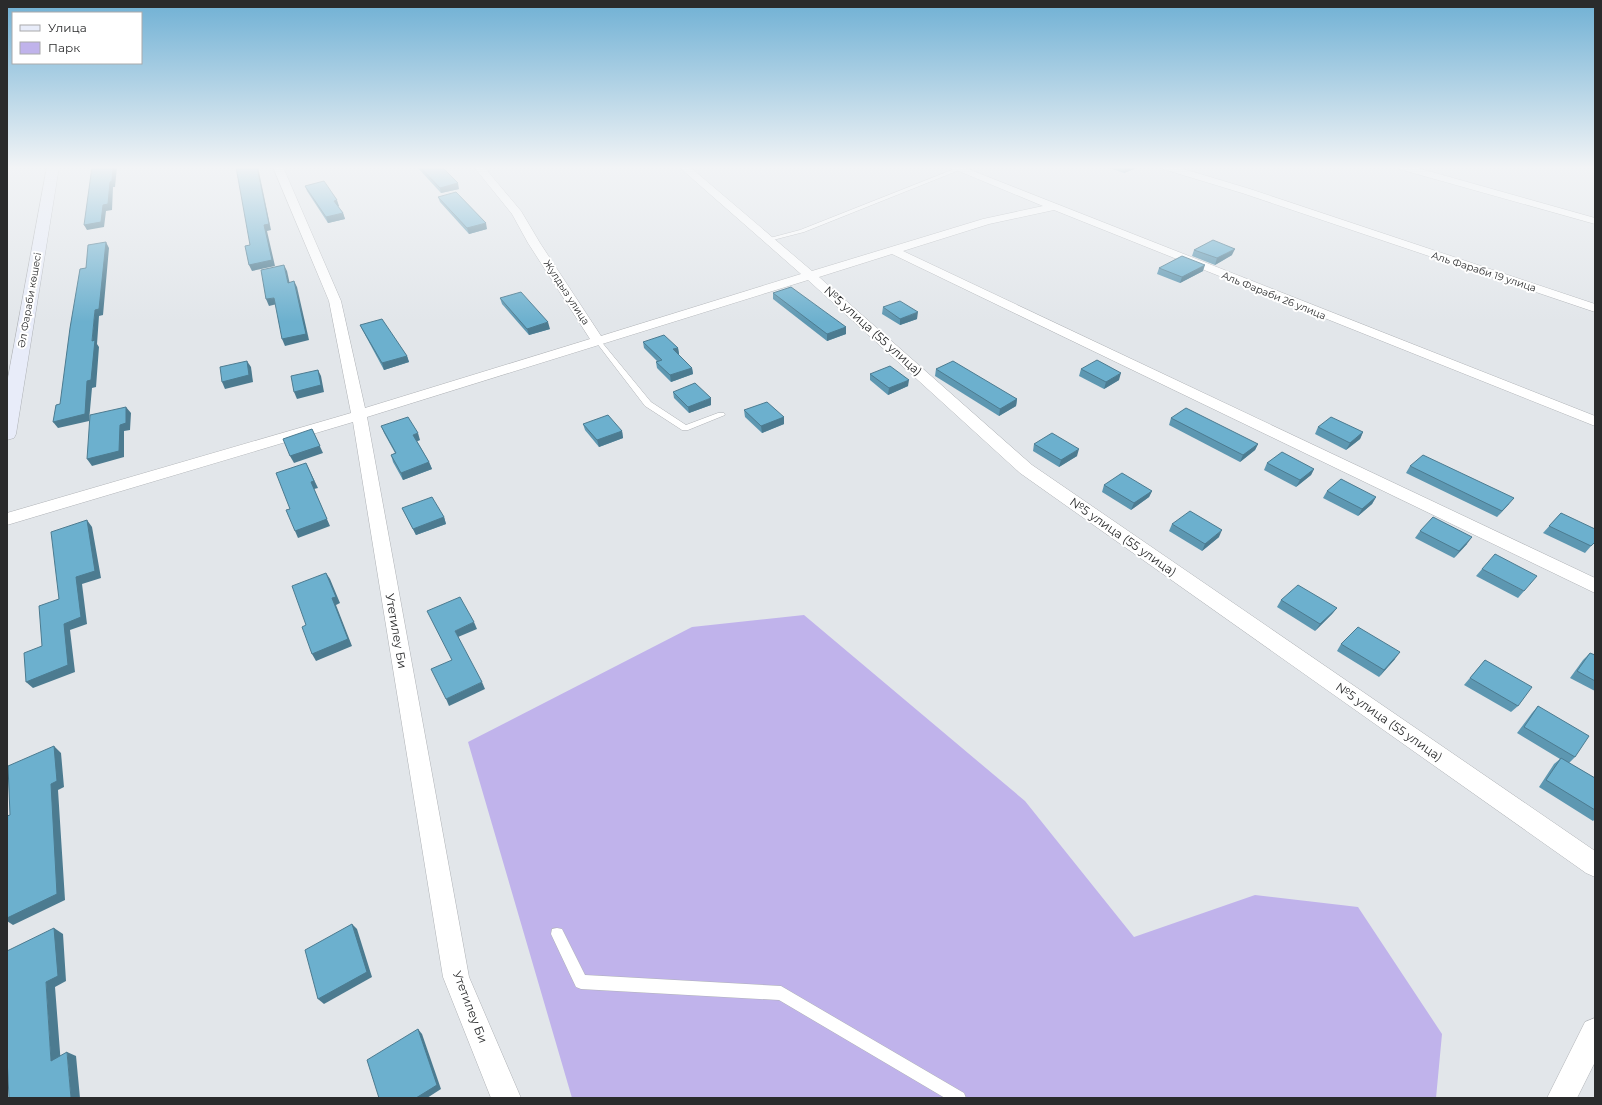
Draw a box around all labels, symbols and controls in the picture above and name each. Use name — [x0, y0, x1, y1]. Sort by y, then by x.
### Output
legend — [12, 12, 142, 64]
text: Улица — [48, 20, 87, 35]
text: Парк — [48, 40, 80, 55]
street label: Аль Фараби 19 улица — [1430, 248, 1538, 295]
street label: Әл Фараби көшесі — [15, 251, 44, 349]
street label: Жулдыз улица — [541, 257, 592, 327]
street label: Аль Фараби 26 улица — [1220, 269, 1328, 322]
street label: №5 улица (55 улица) — [821, 283, 926, 379]
street label: №5 улица (55 улица) — [1067, 494, 1180, 579]
street label: Утетилеу Би — [383, 592, 410, 670]
street label: №5 улица (55 улица) — [1333, 679, 1446, 764]
street label: Утетилеу Би — [450, 969, 491, 1045]

